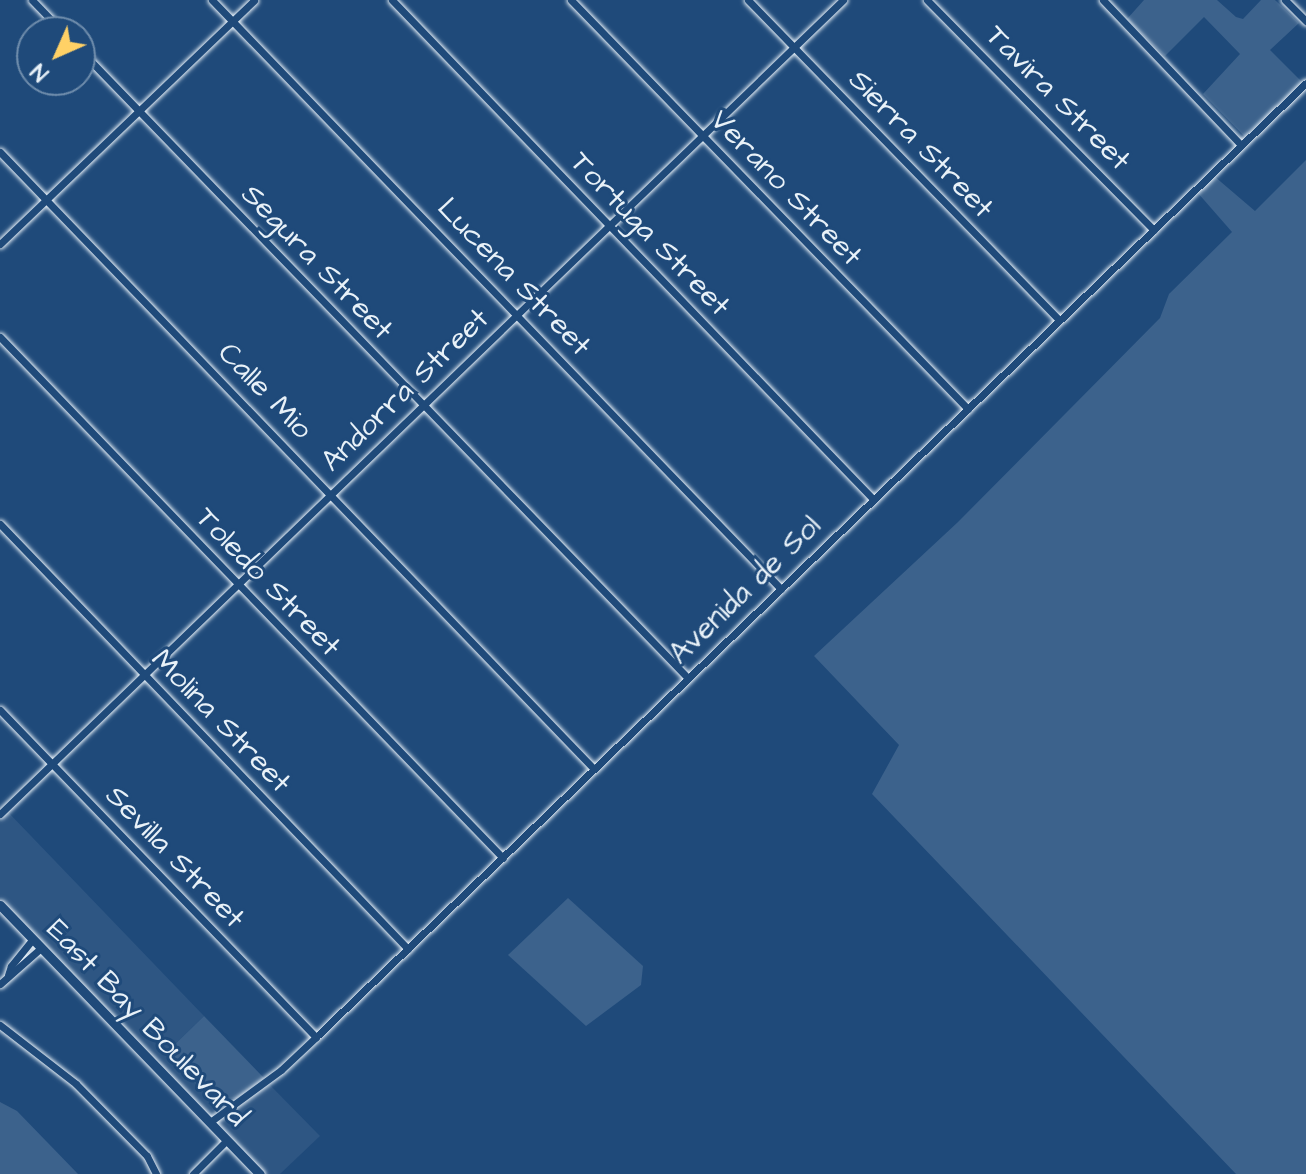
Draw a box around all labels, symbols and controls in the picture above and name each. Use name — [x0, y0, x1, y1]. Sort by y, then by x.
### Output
north arrow — [16, 16, 96, 96]
street label: Tavira Street — [978, 18, 1138, 178]
text: N — [24, 56, 56, 88]
street label: Sierra Street — [841, 62, 1001, 226]
street label: Verano Street — [702, 102, 870, 274]
street label: Tortuga Street — [562, 144, 738, 324]
street label: Segura Street — [234, 177, 400, 347]
street label: Lucena Street — [429, 190, 599, 364]
street label: Andorra Street — [314, 301, 496, 479]
street label: Calle Mio — [210, 335, 320, 447]
street label: Toledo Street — [188, 500, 348, 664]
street label: Avenida de Sol — [661, 508, 829, 672]
street label: Molina Street — [144, 642, 298, 800]
street label: Sevilla Street — [98, 778, 252, 936]
street label: East Bay Boulevard — [39, 912, 255, 1134]

